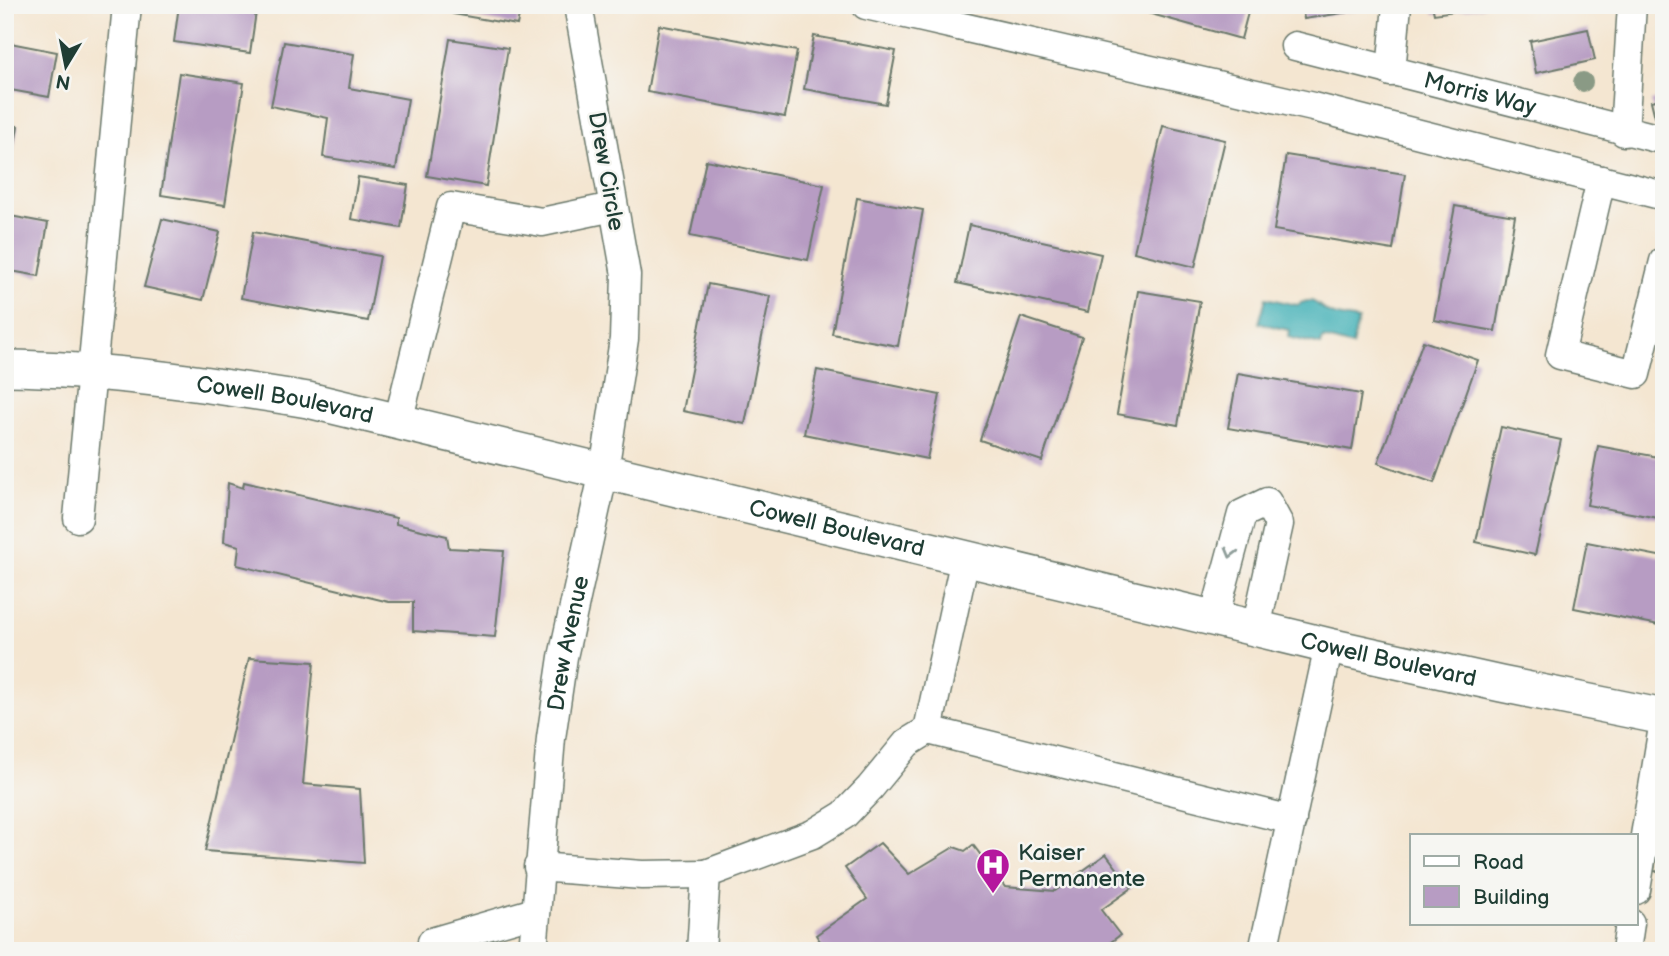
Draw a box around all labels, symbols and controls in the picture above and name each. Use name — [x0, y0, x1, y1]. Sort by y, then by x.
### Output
north arrow — [32, 32, 102, 102]
street label: Morris Way — [1421, 66, 1539, 122]
text: N — [54, 69, 72, 94]
street label: Drew Circle — [582, 109, 630, 233]
street label: Cowell Boulevard — [195, 370, 376, 430]
street label: Cowell Boulevard — [746, 494, 927, 563]
one-way arrow — [1225, 547, 1240, 559]
street label: Drew Avenue — [542, 573, 595, 713]
street label: Cowell Boulevard — [1297, 627, 1479, 693]
legend — [1410, 834, 1638, 925]
place label: Kaiser Permanente — [1018, 839, 1145, 893]
hospital icon: Kaiser Permanente — [974, 846, 1012, 895]
text: Road — [1473, 850, 1524, 875]
text: Building — [1473, 885, 1549, 910]

